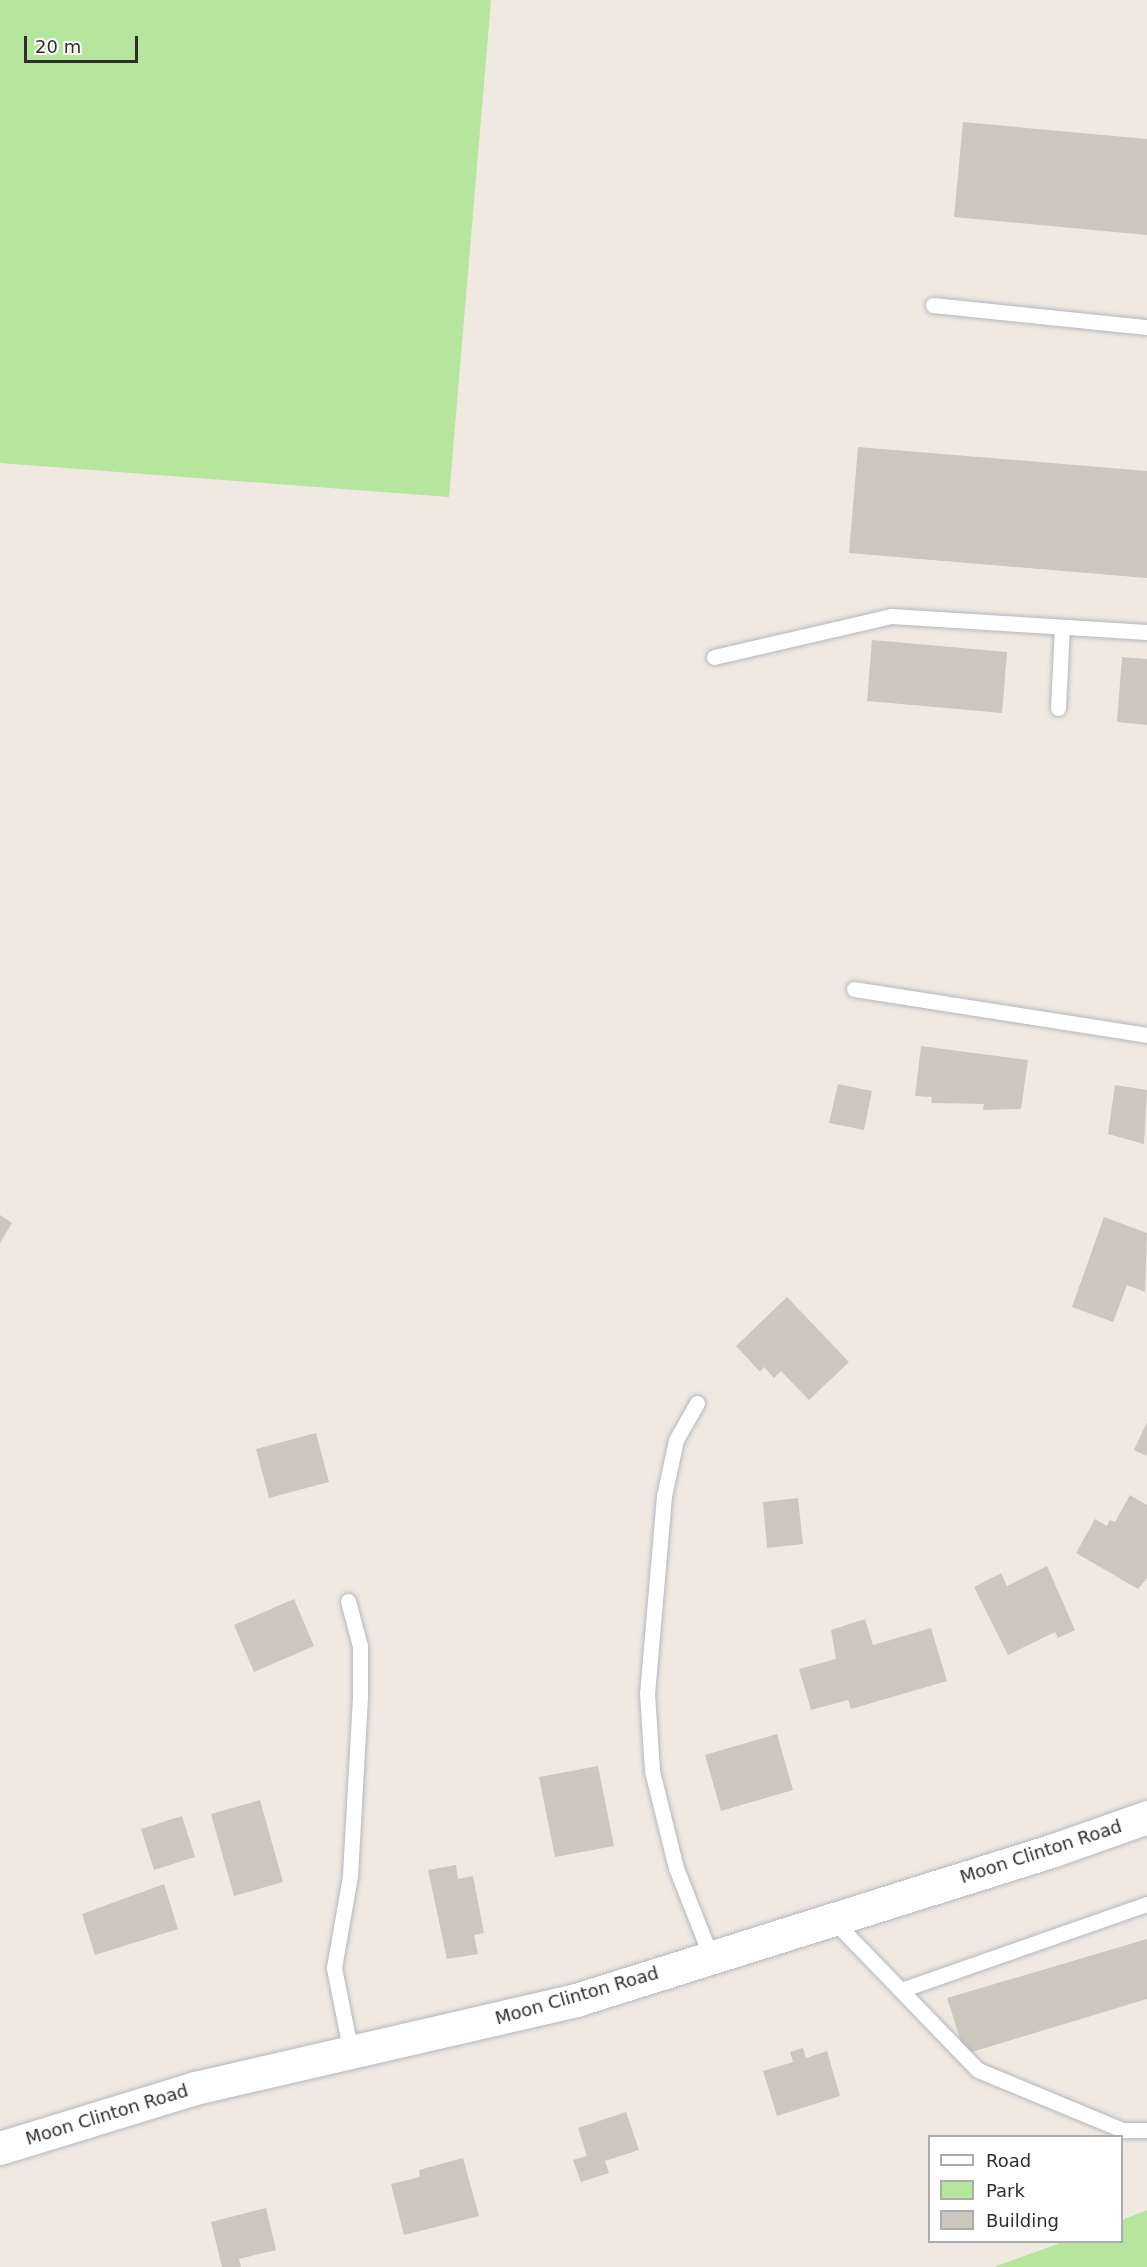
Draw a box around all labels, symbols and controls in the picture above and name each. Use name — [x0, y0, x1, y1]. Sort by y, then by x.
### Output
scale bar — [27, 24, 141, 62]
text: 20 m — [35, 36, 81, 57]
street label: Moon Clinton Road — [957, 1816, 1125, 1888]
street label: Moon Clinton Road — [493, 1962, 661, 2030]
street label: Moon Clinton Road — [23, 2080, 191, 2150]
legend — [928, 2135, 1123, 2243]
text: Road — [986, 2150, 1031, 2171]
text: Park — [986, 2180, 1025, 2201]
text: Building — [986, 2210, 1059, 2231]

